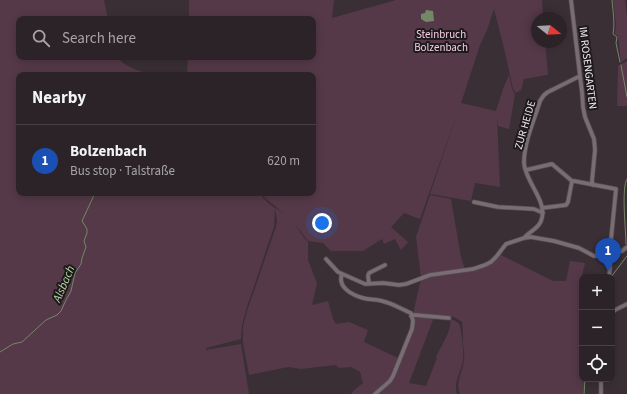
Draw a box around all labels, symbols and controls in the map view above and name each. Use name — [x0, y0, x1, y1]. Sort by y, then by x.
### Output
north arrow — [531, 12, 567, 48]
search box — [16, 16, 316, 60]
street label: IM ROSENGARTEN — [575, 26, 601, 110]
icon: search — [30, 27, 52, 49]
park label: Steinbruch Bolzenbach — [414, 27, 468, 55]
text: Search here — [62, 28, 136, 49]
text: Nearby — [32, 86, 86, 110]
street label: ZUR HEIDE — [511, 99, 539, 151]
text: Bolzenbach — [70, 141, 147, 162]
text: 1 — [42, 152, 48, 170]
text: 620 m — [267, 152, 300, 170]
text: Bus stop · Talstraße — [70, 162, 175, 180]
your location — [312, 213, 332, 233]
pin: 1 — [595, 238, 621, 271]
water label: Alsbach — [48, 263, 79, 306]
map controls — [579, 274, 615, 382]
button: + — [579, 274, 615, 310]
button: − — [579, 310, 615, 346]
button: locate — [579, 346, 615, 382]

